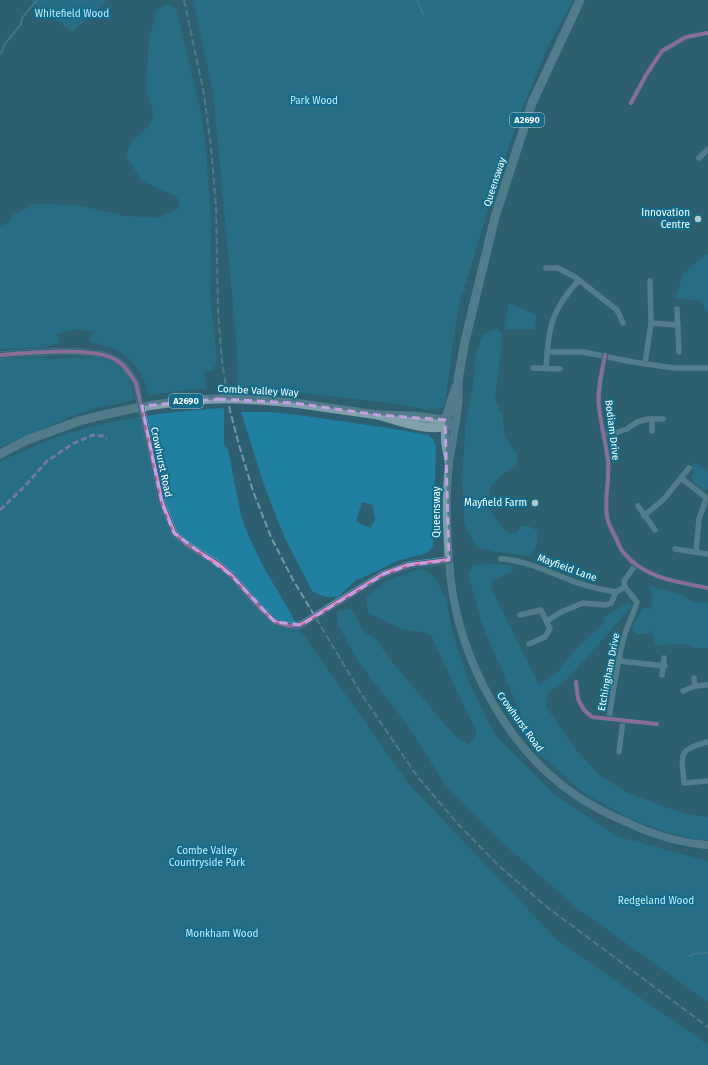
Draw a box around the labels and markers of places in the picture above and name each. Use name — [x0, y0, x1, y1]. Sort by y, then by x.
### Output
place label: Innovation Centre — [641, 207, 690, 231]
marker: Innovation Centre — [693, 214, 703, 224]
place label: Mayfield Farm — [464, 497, 527, 509]
marker: Mayfield Farm — [530, 498, 540, 508]

